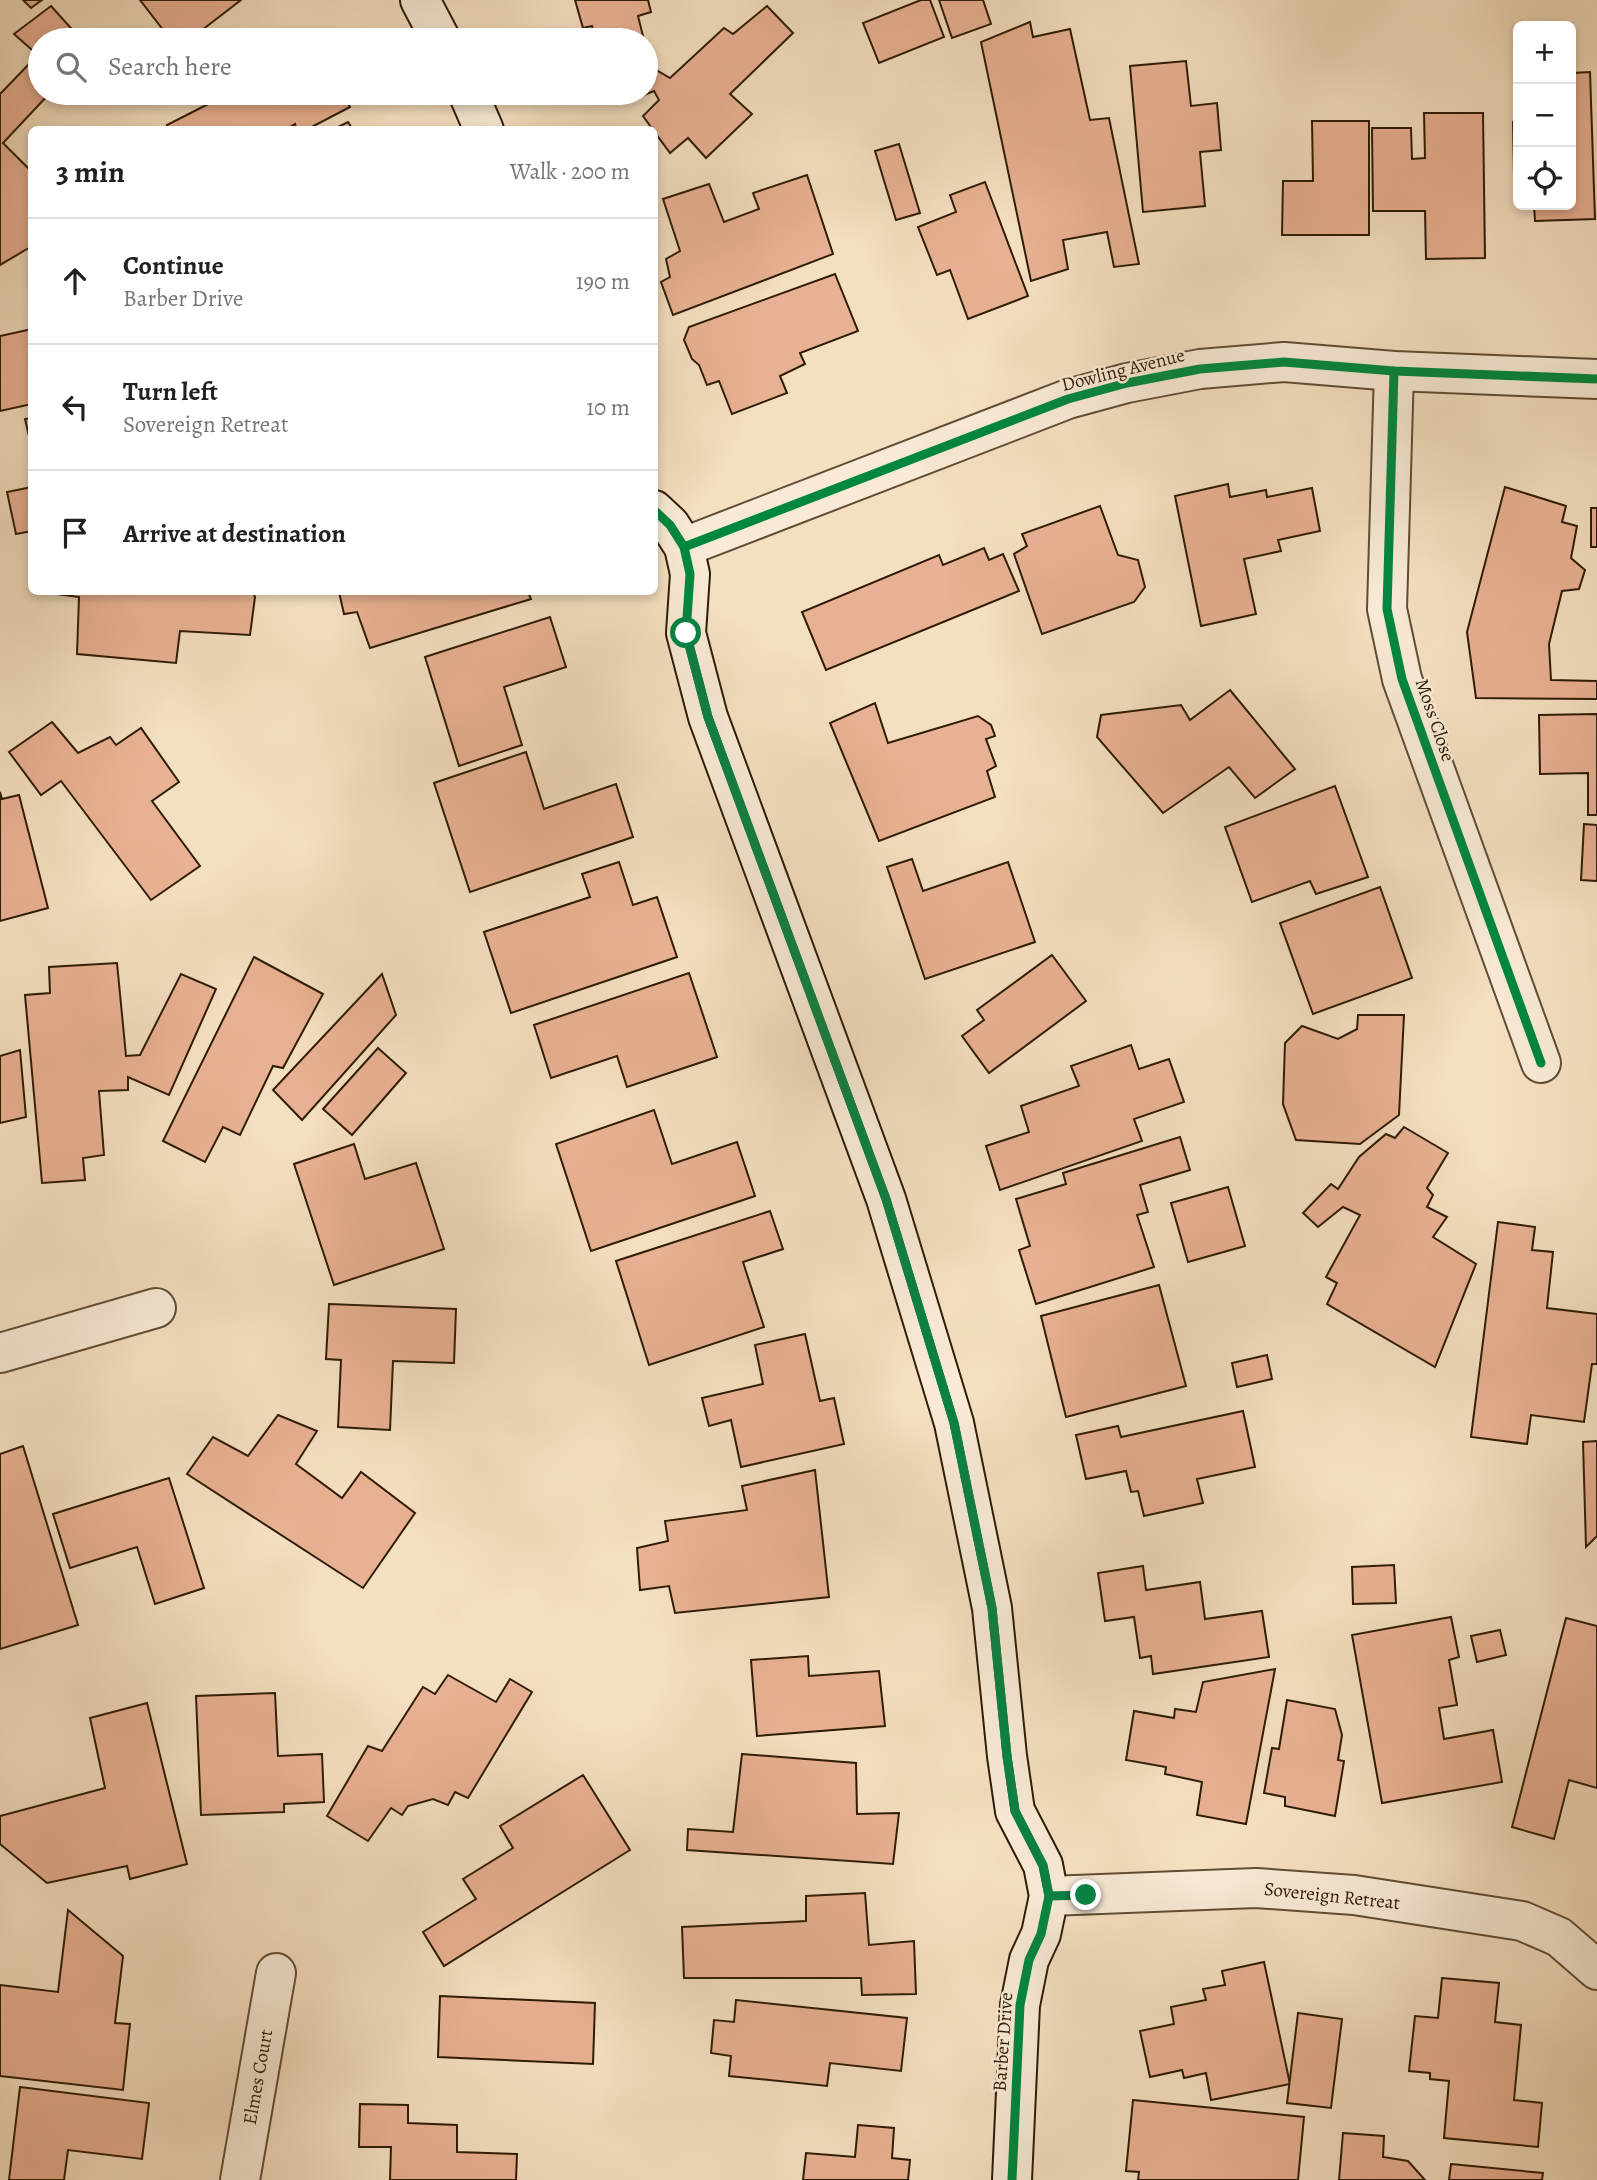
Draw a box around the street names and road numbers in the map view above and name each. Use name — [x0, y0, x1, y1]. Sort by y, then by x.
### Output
street label: Dowling Avenue — [1059, 342, 1187, 398]
street label: Moss Close — [1409, 675, 1461, 765]
street label: Sovereign Retreat — [1263, 1876, 1401, 1916]
street label: Barber Drive — [987, 1992, 1019, 2092]
street label: Elmes Court — [237, 2027, 279, 2127]

